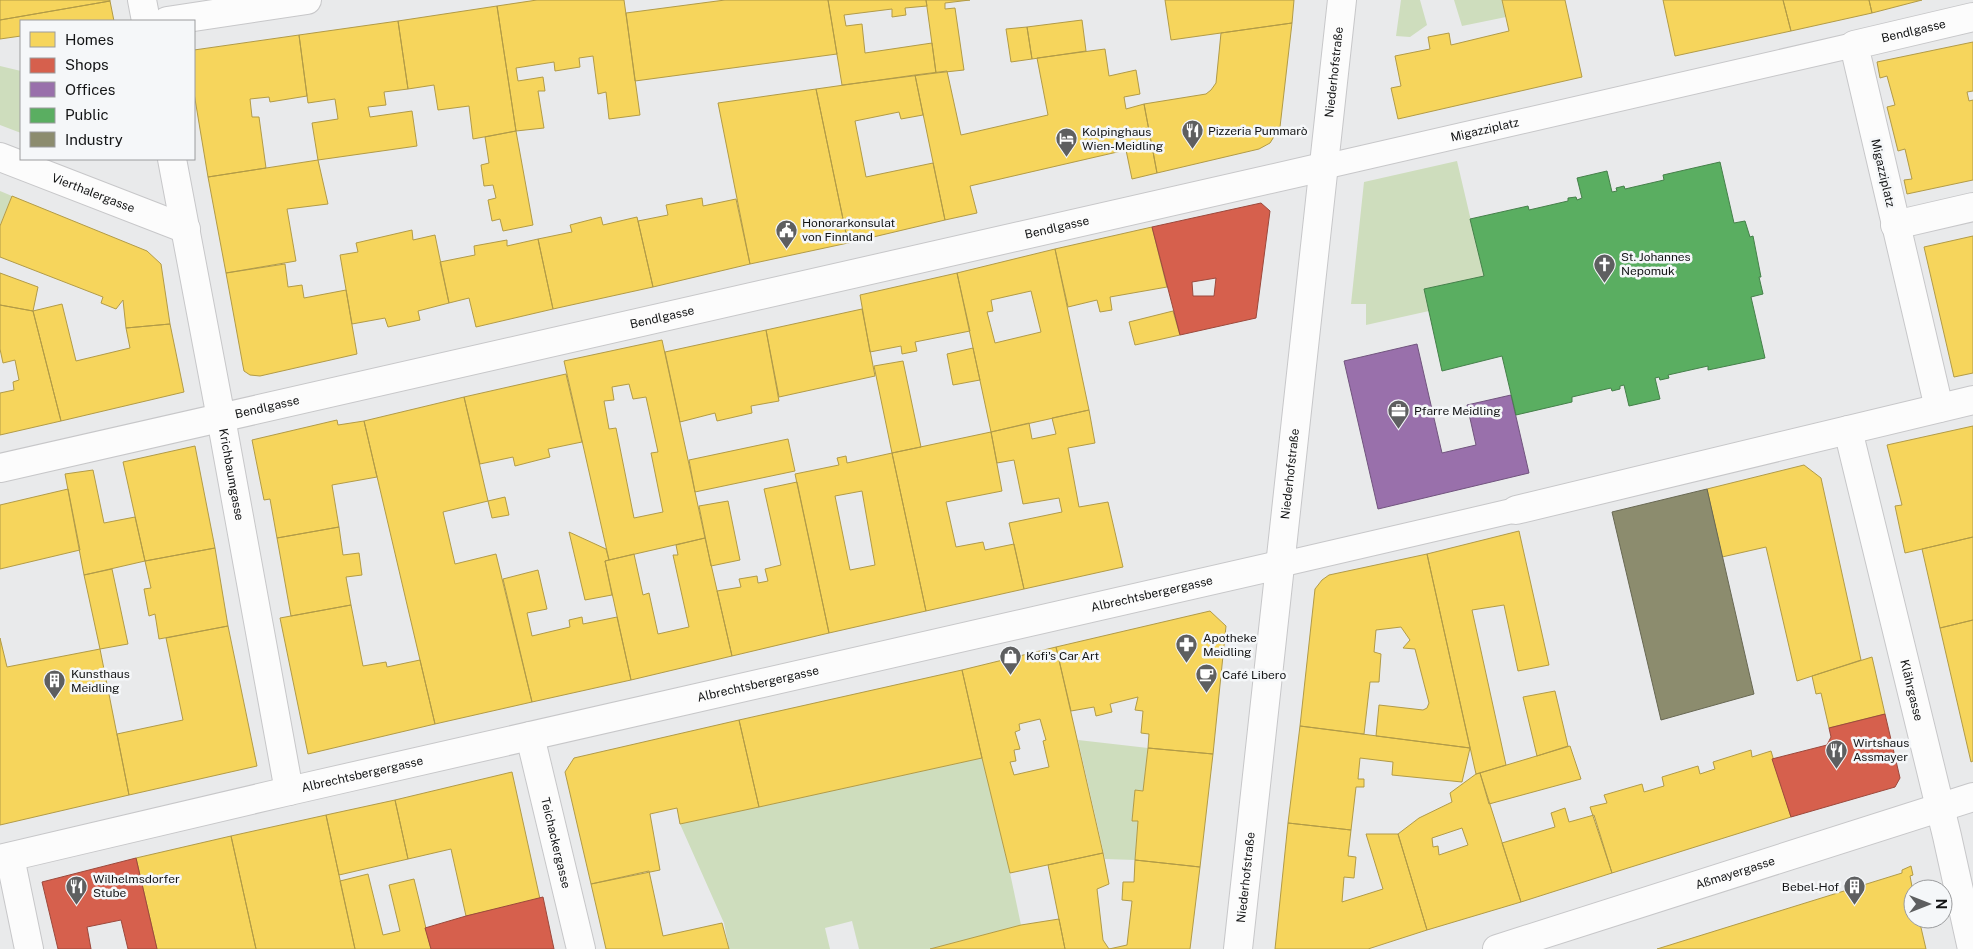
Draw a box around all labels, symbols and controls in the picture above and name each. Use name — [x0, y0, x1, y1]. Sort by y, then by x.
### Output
street label: Bendlgasse — [1880, 17, 1947, 45]
legend — [20, 20, 195, 160]
street label: Niederhofstraße — [1322, 26, 1346, 118]
text: Homes — [65, 31, 114, 48]
text: Shops — [65, 56, 109, 73]
text: Offices — [65, 81, 115, 98]
text: Public — [65, 106, 109, 123]
street label: Migazziplatz — [1449, 115, 1521, 144]
restaurant icon: Pizzeria Pummarò — [1180, 119, 1204, 150]
place label: Pizzeria Pummarò — [1208, 124, 1308, 138]
place label: Kolpinghaus Wien-Meidling — [1082, 125, 1163, 153]
hotel icon: Kolpinghaus Wien-Meidling — [1054, 127, 1078, 158]
text: Industry — [65, 131, 123, 148]
street label: Migazziplatz — [1868, 137, 1898, 209]
street label: Vierthalergasse — [50, 171, 137, 216]
street label: Bendlgasse — [1023, 213, 1091, 242]
place label: Honorarkonsulat von Finnland — [802, 216, 896, 244]
public building icon: Honorarkonsulat von Finnland — [774, 218, 798, 249]
place label: St. Johannes Nepomuk — [1621, 250, 1691, 278]
church icon: St. Johannes Nepomuk — [1593, 252, 1617, 283]
street label: Bendlgasse — [628, 303, 696, 331]
street label: Bendlgasse — [234, 393, 301, 421]
office icon: Pfarre Meidling — [1386, 399, 1410, 430]
place label: Pfarre Meidling — [1414, 404, 1501, 418]
street label: Krichbaumgasse — [216, 427, 247, 522]
street label: Niederhofstraße — [1278, 427, 1302, 520]
street label: Albrechtsbergergasse — [1090, 573, 1214, 615]
place label: Apotheke Meidling — [1203, 631, 1257, 659]
pharmacy icon: Apotheke Meidling — [1175, 633, 1199, 664]
shop icon: Kofi's Car Art — [998, 644, 1022, 675]
place label: Kofi's Car Art — [1026, 649, 1099, 663]
street label: Klährgasse — [1897, 658, 1926, 723]
street label: Albrechtsbergergasse — [696, 663, 820, 705]
cafe icon: Café Libero — [1194, 663, 1218, 694]
place label: Kunsthaus Meidling — [71, 667, 130, 695]
place label: Café Libero — [1222, 668, 1286, 682]
building icon: Kunsthaus Meidling — [43, 669, 67, 700]
place label: Wirtshaus Assmayer — [1853, 736, 1909, 764]
restaurant icon: Wirtshaus Assmayer — [1825, 738, 1849, 769]
street label: Albrechtsbergergasse — [300, 754, 425, 795]
street label: Teichackergasse — [538, 796, 573, 890]
street label: Niederhofstraße — [1234, 831, 1258, 924]
street label: Aßmayergasse — [1694, 854, 1777, 892]
place label: Wilhelmsdorfer Stube — [93, 872, 180, 900]
restaurant icon: Wilhelmsdorfer Stube — [65, 874, 89, 905]
building icon: Bebel-Hof — [1843, 875, 1867, 906]
north arrow — [1903, 879, 1953, 929]
place label: Bebel-Hof — [1782, 880, 1839, 894]
text: N — [1933, 899, 1949, 909]

